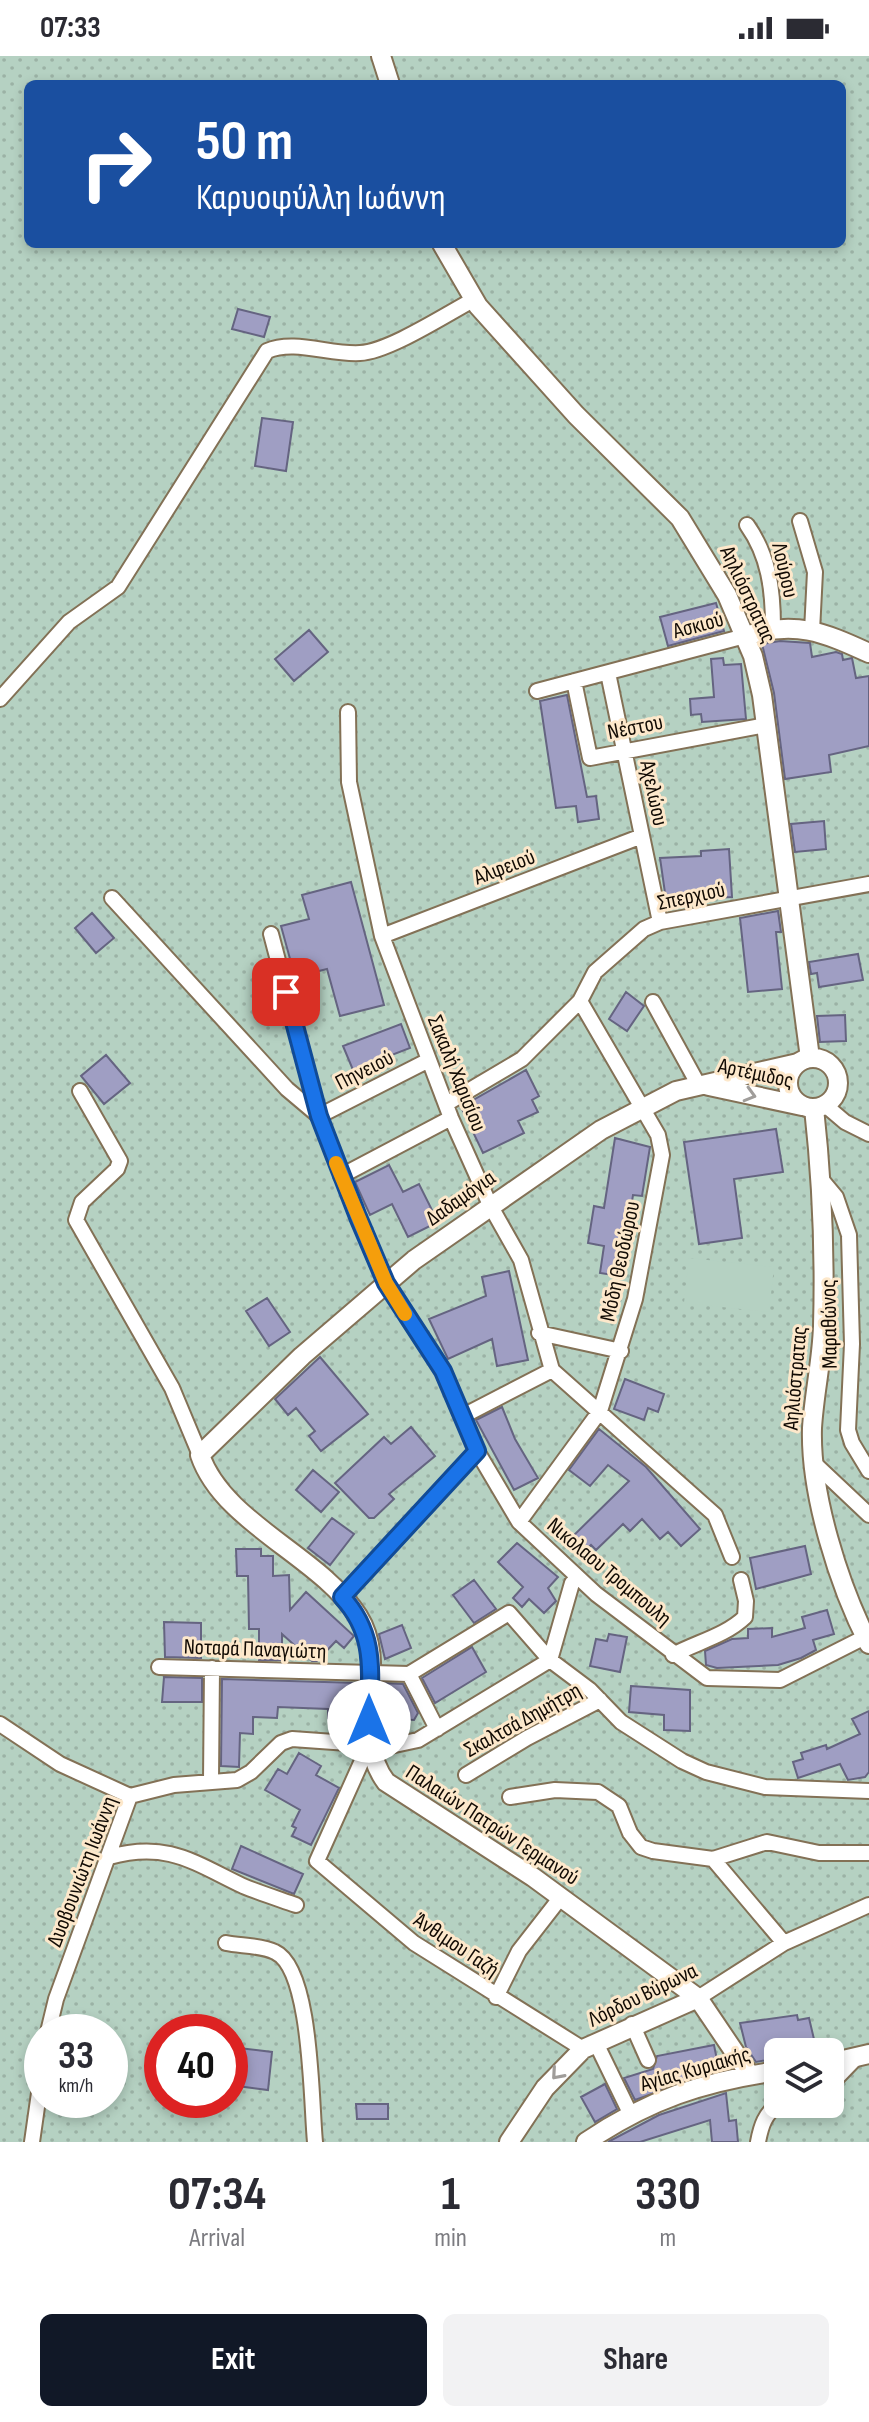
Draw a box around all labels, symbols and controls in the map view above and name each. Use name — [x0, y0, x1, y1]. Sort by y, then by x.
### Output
text: 07:33 — [40, 10, 101, 46]
text: 50 m — [196, 109, 293, 176]
icon: right — [64, 112, 168, 216]
text: Καρυοφύλλη Ιωάννη — [196, 177, 445, 220]
street label: Λούρου — [765, 539, 804, 601]
street label: Αηλιόστρατας — [713, 541, 782, 648]
street label: Ασκιού — [669, 606, 727, 645]
street label: Νέστου — [605, 709, 665, 746]
street label: Αχελώου — [633, 757, 674, 828]
street label: Αλφειού — [469, 843, 539, 892]
street label: Σπερχιού — [655, 876, 728, 917]
pin — [252, 958, 320, 1026]
icon: arrive — [264, 970, 308, 1014]
street label: Σακαλή Χαρισίου — [421, 1012, 492, 1136]
street label: Πηνειού — [331, 1044, 398, 1096]
street label: Αρτέμιδος — [715, 1052, 796, 1095]
one-way arrow — [743, 1086, 757, 1102]
street label: Δαδαμόγια — [421, 1164, 502, 1232]
street label: Μόδη Θεοδώρου — [595, 1199, 646, 1324]
street label: Μαραθώνος — [815, 1279, 844, 1369]
street label: Αηλιόστρατας — [777, 1325, 813, 1432]
street label: Νικολαου Τρομπουλη — [541, 1512, 677, 1632]
street label: Νοταρά Παναγιώτη — [183, 1634, 327, 1665]
street label: Σκαλτσά Δημήτρη — [459, 1677, 586, 1764]
position arrow — [327, 1679, 411, 1763]
street label: Παλαιών Πατρών Γερμανού — [400, 1759, 584, 1891]
street label: Δυοβουνιώτη Ιωάννη — [41, 1793, 123, 1950]
street label: Άνθιμου Γαζή — [408, 1907, 504, 1984]
street label: Λόρδου Βύρωνα — [583, 1957, 702, 2034]
speed limit sign: 40 — [144, 2014, 248, 2118]
text: 33 — [58, 2032, 94, 2080]
map controls — [764, 2038, 844, 2118]
button: layers — [764, 2038, 844, 2118]
street label: Αγίας Κυριακής — [636, 2041, 754, 2098]
one-way arrow — [551, 2065, 566, 2079]
text: km/h — [59, 2074, 93, 2098]
text: 07:34 — [168, 2166, 266, 2223]
text: 1 — [441, 2166, 460, 2223]
text: 330 — [635, 2166, 701, 2223]
text: Arrival — [189, 2223, 245, 2254]
text: min — [434, 2223, 467, 2254]
text: m — [660, 2223, 676, 2254]
button: Exit — [40, 2314, 427, 2406]
button: Share — [443, 2314, 829, 2406]

